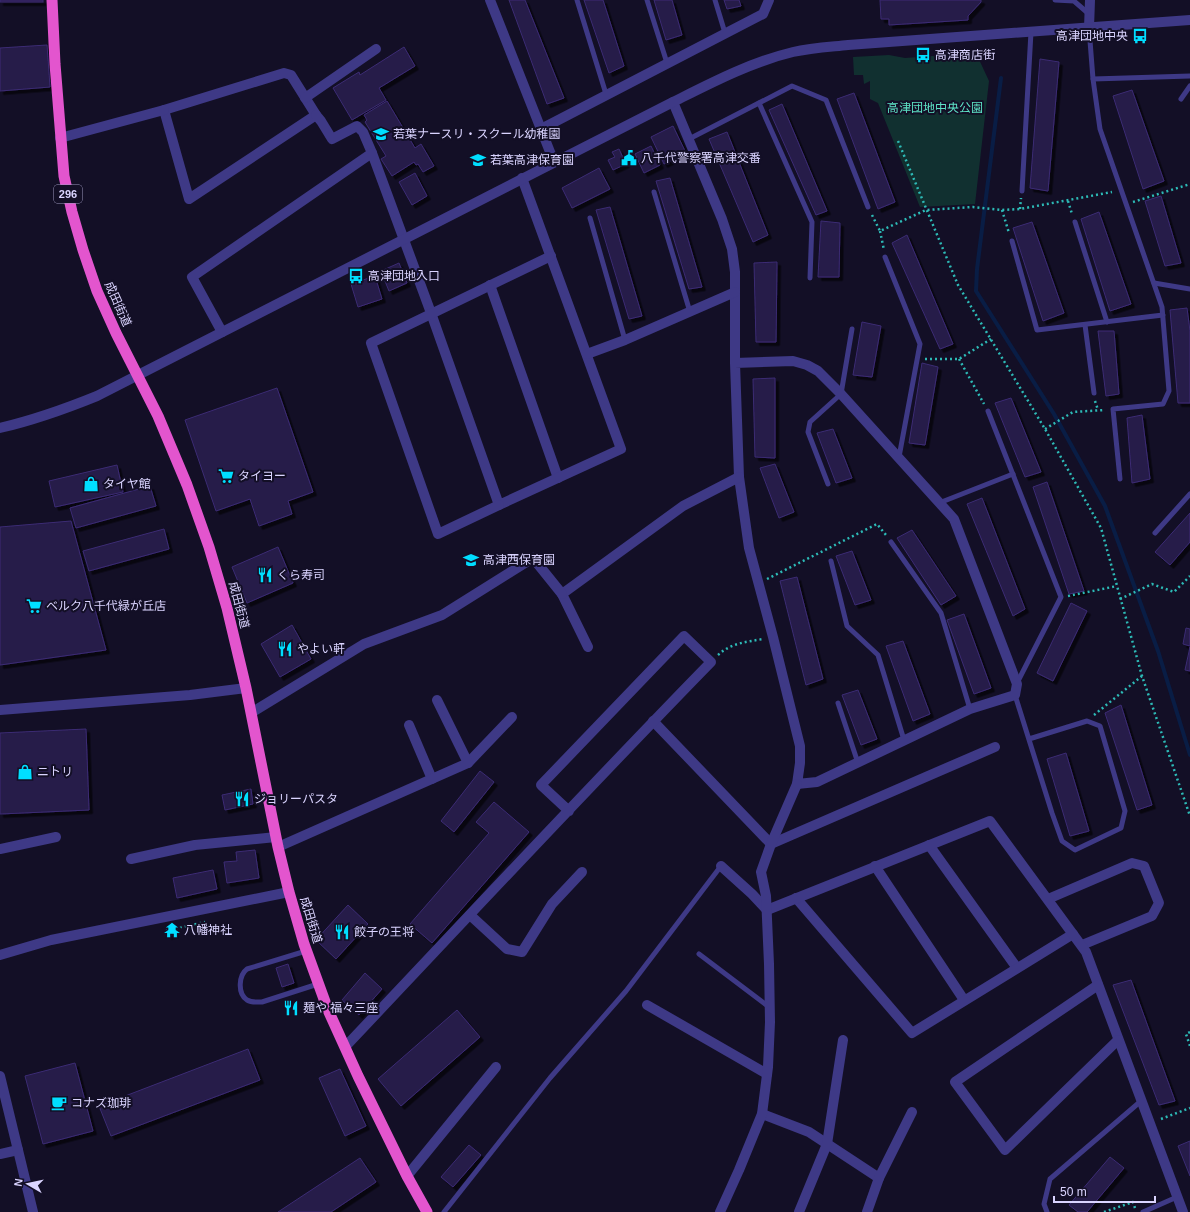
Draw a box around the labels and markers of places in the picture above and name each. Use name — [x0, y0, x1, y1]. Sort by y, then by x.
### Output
bus stop icon: 高津団地中央 — [1131, 27, 1149, 45]
place label: 高津団地中央 — [1056, 29, 1128, 43]
bus stop icon: 高津商店街 — [914, 46, 932, 64]
place label: 高津商店街 — [935, 48, 995, 62]
school or university icon: 若葉ナースリ・スクール幼稚園 — [372, 125, 390, 143]
place label: 若葉ナースリ・スクール幼稚園 — [393, 127, 560, 141]
public building icon: 八千代警察署高津交番 — [620, 149, 638, 167]
school or university icon: 若葉高津保育園 — [469, 151, 487, 169]
place label: 八千代警察署高津交番 — [641, 151, 761, 165]
place label: 若葉高津保育園 — [490, 153, 574, 167]
bus stop icon: 高津団地入口 — [347, 267, 365, 285]
place label: 高津団地入口 — [368, 269, 440, 283]
supermarket icon: タイヨー — [217, 467, 235, 485]
place label: タイヨー — [238, 469, 286, 483]
shop icon: タイヤ館 — [82, 475, 100, 493]
place label: タイヤ館 — [103, 477, 151, 491]
school or university icon: 高津西保育園 — [462, 551, 480, 569]
place label: 高津西保育園 — [483, 553, 555, 567]
restaurant icon: くら寿司 — [256, 566, 274, 584]
place label: くら寿司 — [277, 568, 325, 582]
supermarket icon: ベルク八千代緑が丘店 — [25, 597, 43, 615]
place label: ベルク八千代緑が丘店 — [46, 599, 166, 613]
restaurant icon: やよい軒 — [276, 640, 294, 658]
place label: やよい軒 — [297, 642, 345, 656]
shop icon: ニトリ — [16, 763, 34, 781]
place label: ニトリ — [37, 765, 73, 779]
restaurant icon: ジョリーパスタ — [233, 790, 251, 808]
place label: ジョリーパスタ — [254, 792, 338, 806]
temple icon: 八幡神社 — [163, 921, 181, 939]
place label: 八幡神社 — [184, 923, 232, 937]
restaurant icon: 餃子の王将 — [333, 923, 351, 941]
place label: 餃子の王将 — [354, 925, 414, 939]
restaurant icon: 麺や 福々三座 — [282, 999, 300, 1017]
place label: 麺や 福々三座 — [303, 1001, 378, 1015]
cafe icon: コナズ珈琲 — [50, 1094, 68, 1112]
place label: コナズ珈琲 — [71, 1096, 131, 1110]

